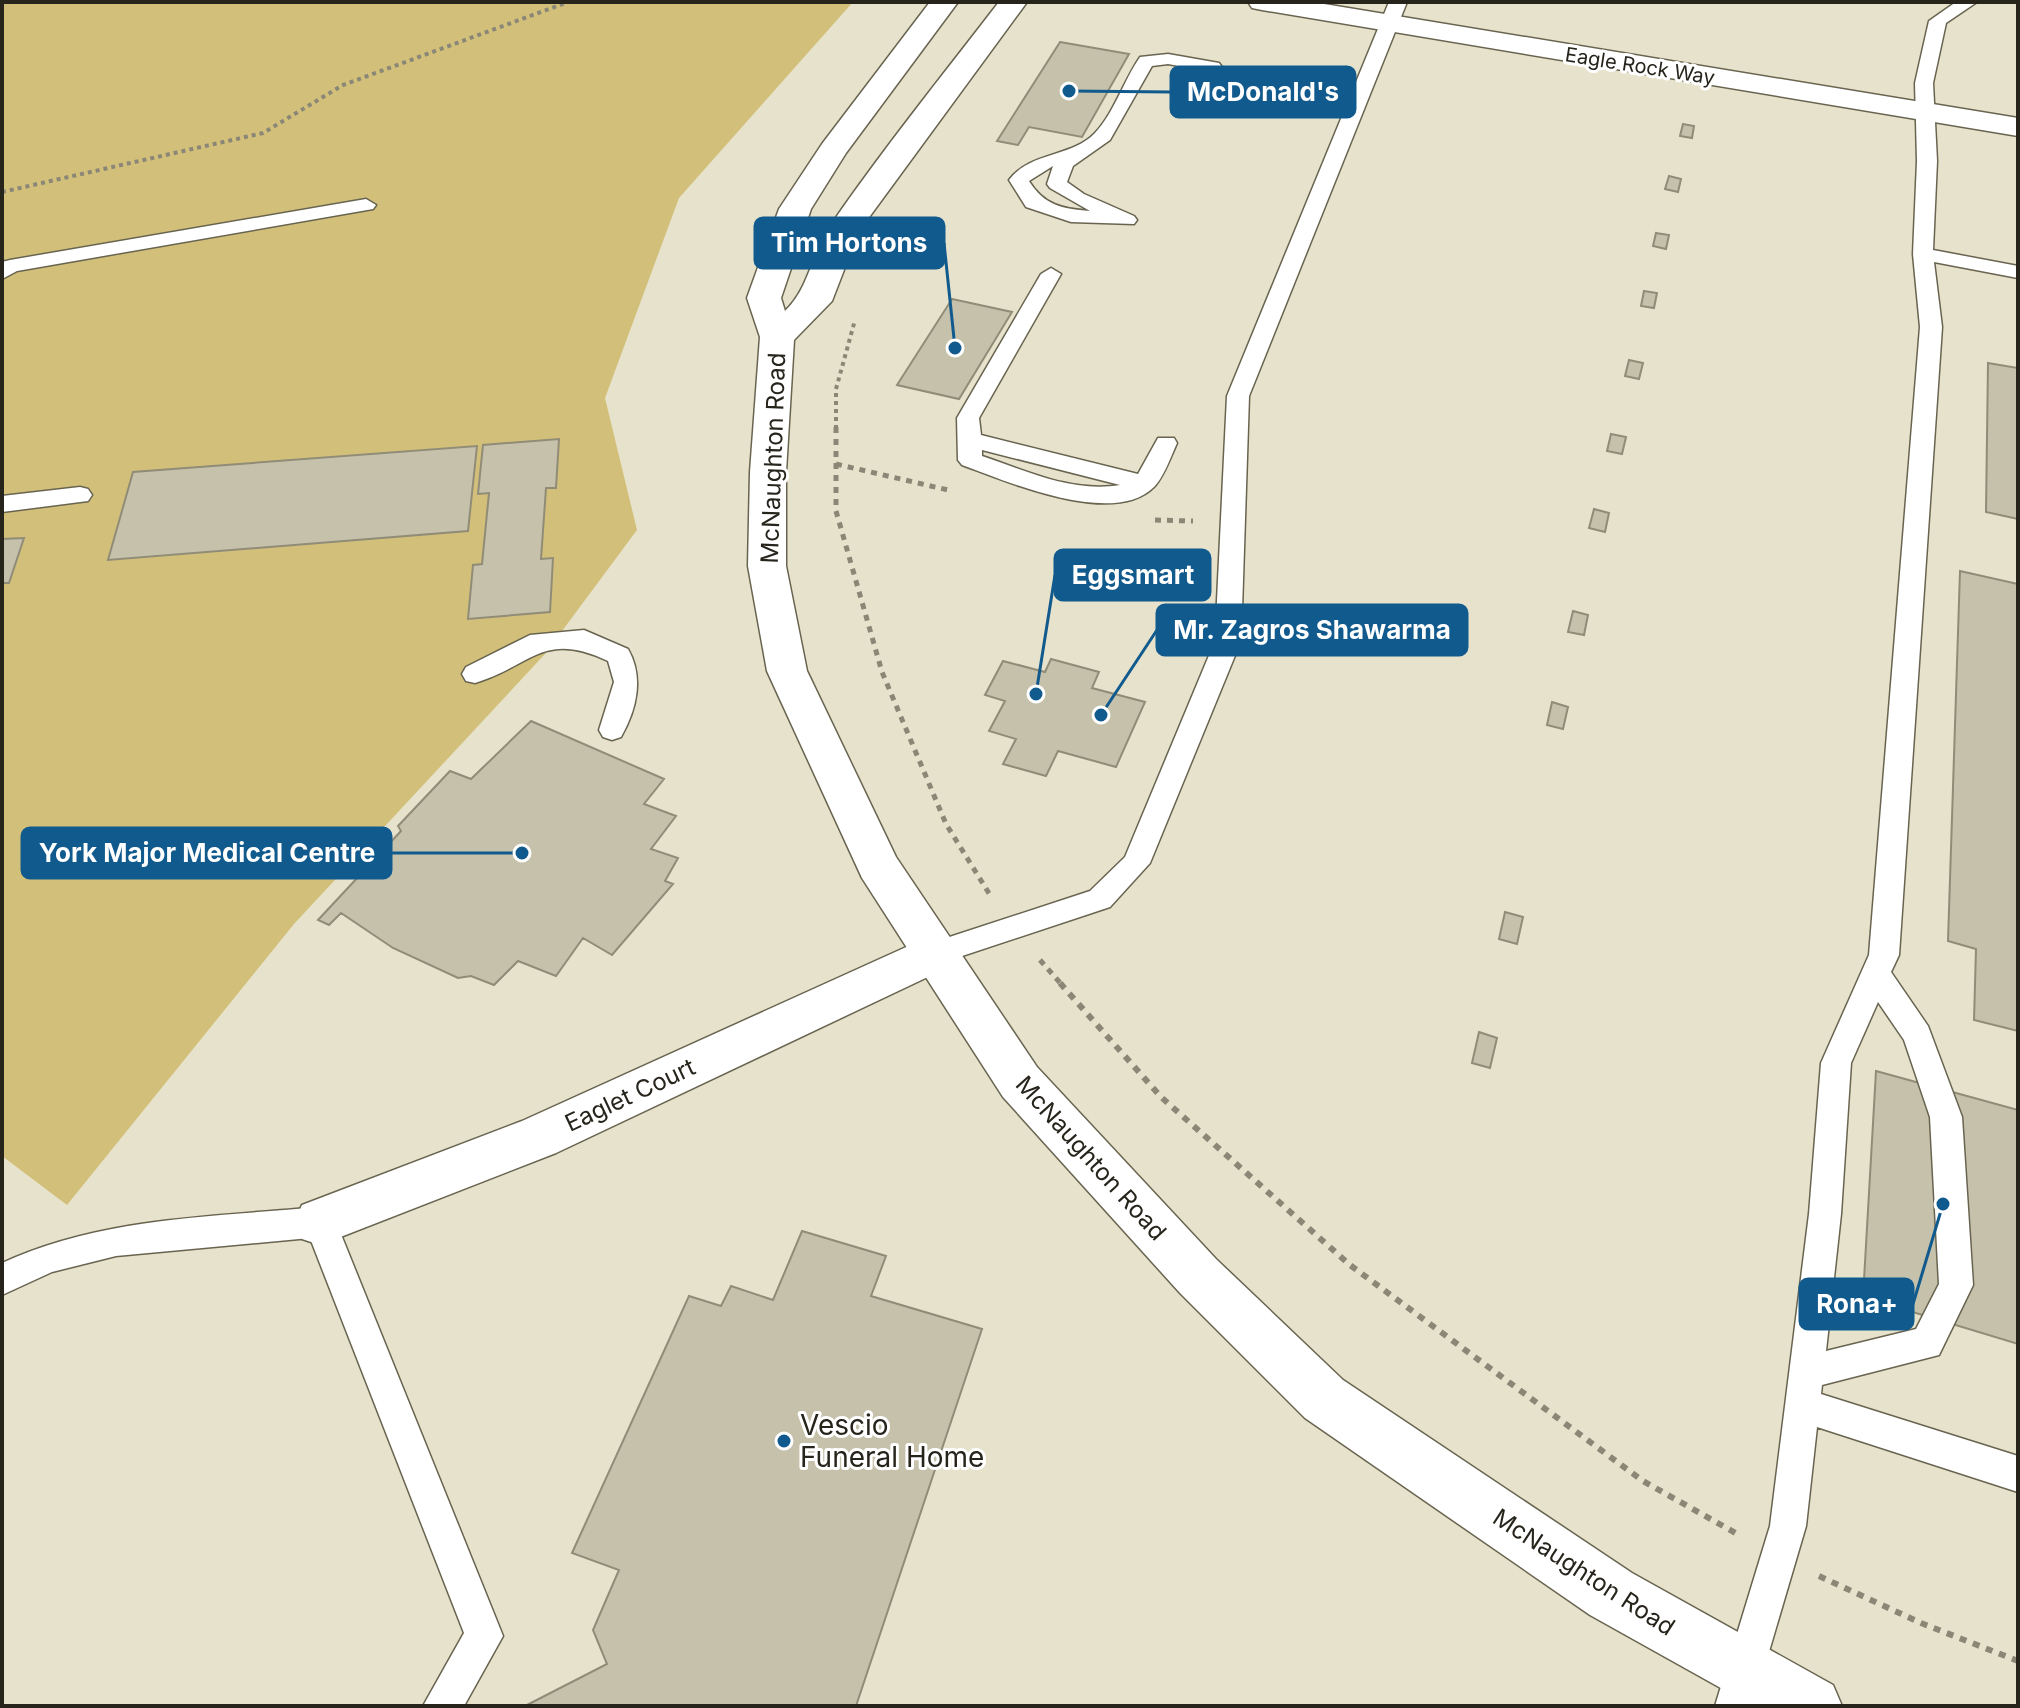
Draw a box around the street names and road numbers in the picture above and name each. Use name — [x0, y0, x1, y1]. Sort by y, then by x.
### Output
street label: Eagle Rock Way — [1563, 42, 1717, 90]
street label: McNaughton Road — [755, 352, 791, 564]
street label: Eaglet Court — [560, 1052, 700, 1138]
street label: McNaughton Road — [1010, 1070, 1172, 1246]
street label: McNaughton Road — [1488, 1502, 1680, 1642]

